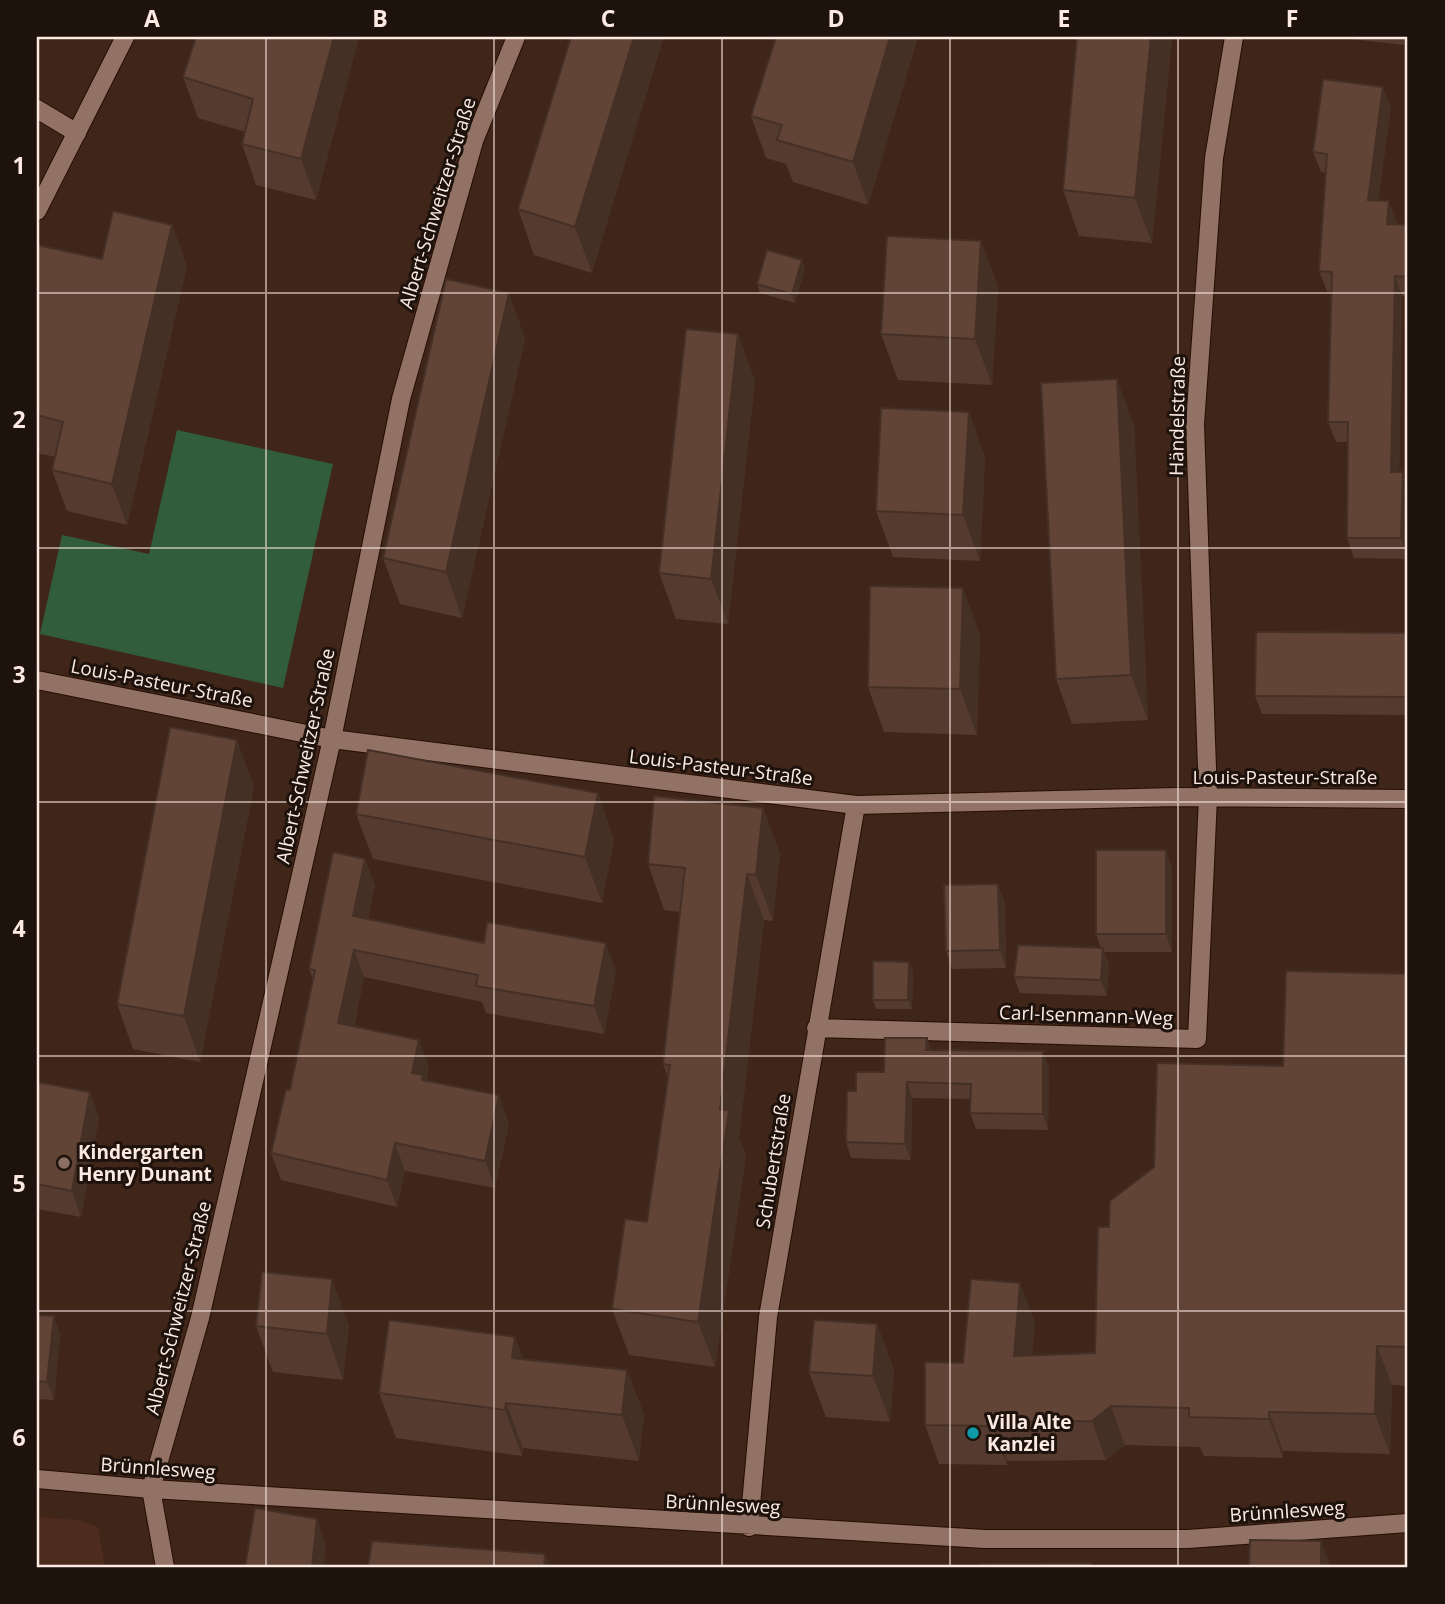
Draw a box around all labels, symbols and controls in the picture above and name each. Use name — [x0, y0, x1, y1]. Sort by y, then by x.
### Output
text: A — [144, 2, 160, 34]
text: B — [372, 2, 388, 34]
text: C — [601, 2, 615, 34]
text: D — [827, 2, 845, 34]
text: E — [1058, 2, 1070, 34]
text: F — [1286, 2, 1298, 34]
street label: Albert-Schweitzer-Straße — [393, 94, 481, 312]
text: 1 — [12, 149, 26, 181]
street label: Händelstraße — [1163, 356, 1191, 476]
text: 2 — [12, 403, 26, 435]
street label: Albert-Schweitzer-Straße — [269, 646, 341, 866]
street label: Louis-Pasteur-Straße — [69, 653, 255, 713]
text: 3 — [12, 658, 26, 690]
street label: Louis-Pasteur-Straße — [628, 743, 814, 791]
street label: Louis-Pasteur-Straße — [1193, 764, 1378, 790]
text: 4 — [12, 912, 26, 944]
street label: Carl-Isenmann-Weg — [999, 999, 1173, 1031]
street label: Schubertstraße — [749, 1092, 797, 1230]
place label: Kindergarten Henry Dunant — [78, 1139, 212, 1187]
marker: Kindergarten Henry Dunant — [56, 1155, 72, 1171]
text: 5 — [12, 1167, 26, 1199]
street label: Albert-Schweitzer-Straße — [139, 1198, 217, 1418]
place label: Villa Alte Kanzlei — [987, 1409, 1072, 1457]
text: 6 — [12, 1421, 26, 1453]
marker: Villa Alte Kanzlei — [965, 1425, 981, 1441]
street label: Brünnlesweg — [100, 1451, 216, 1485]
street label: Brünnlesweg — [665, 1488, 781, 1520]
street label: Brünnlesweg — [1229, 1494, 1345, 1528]

